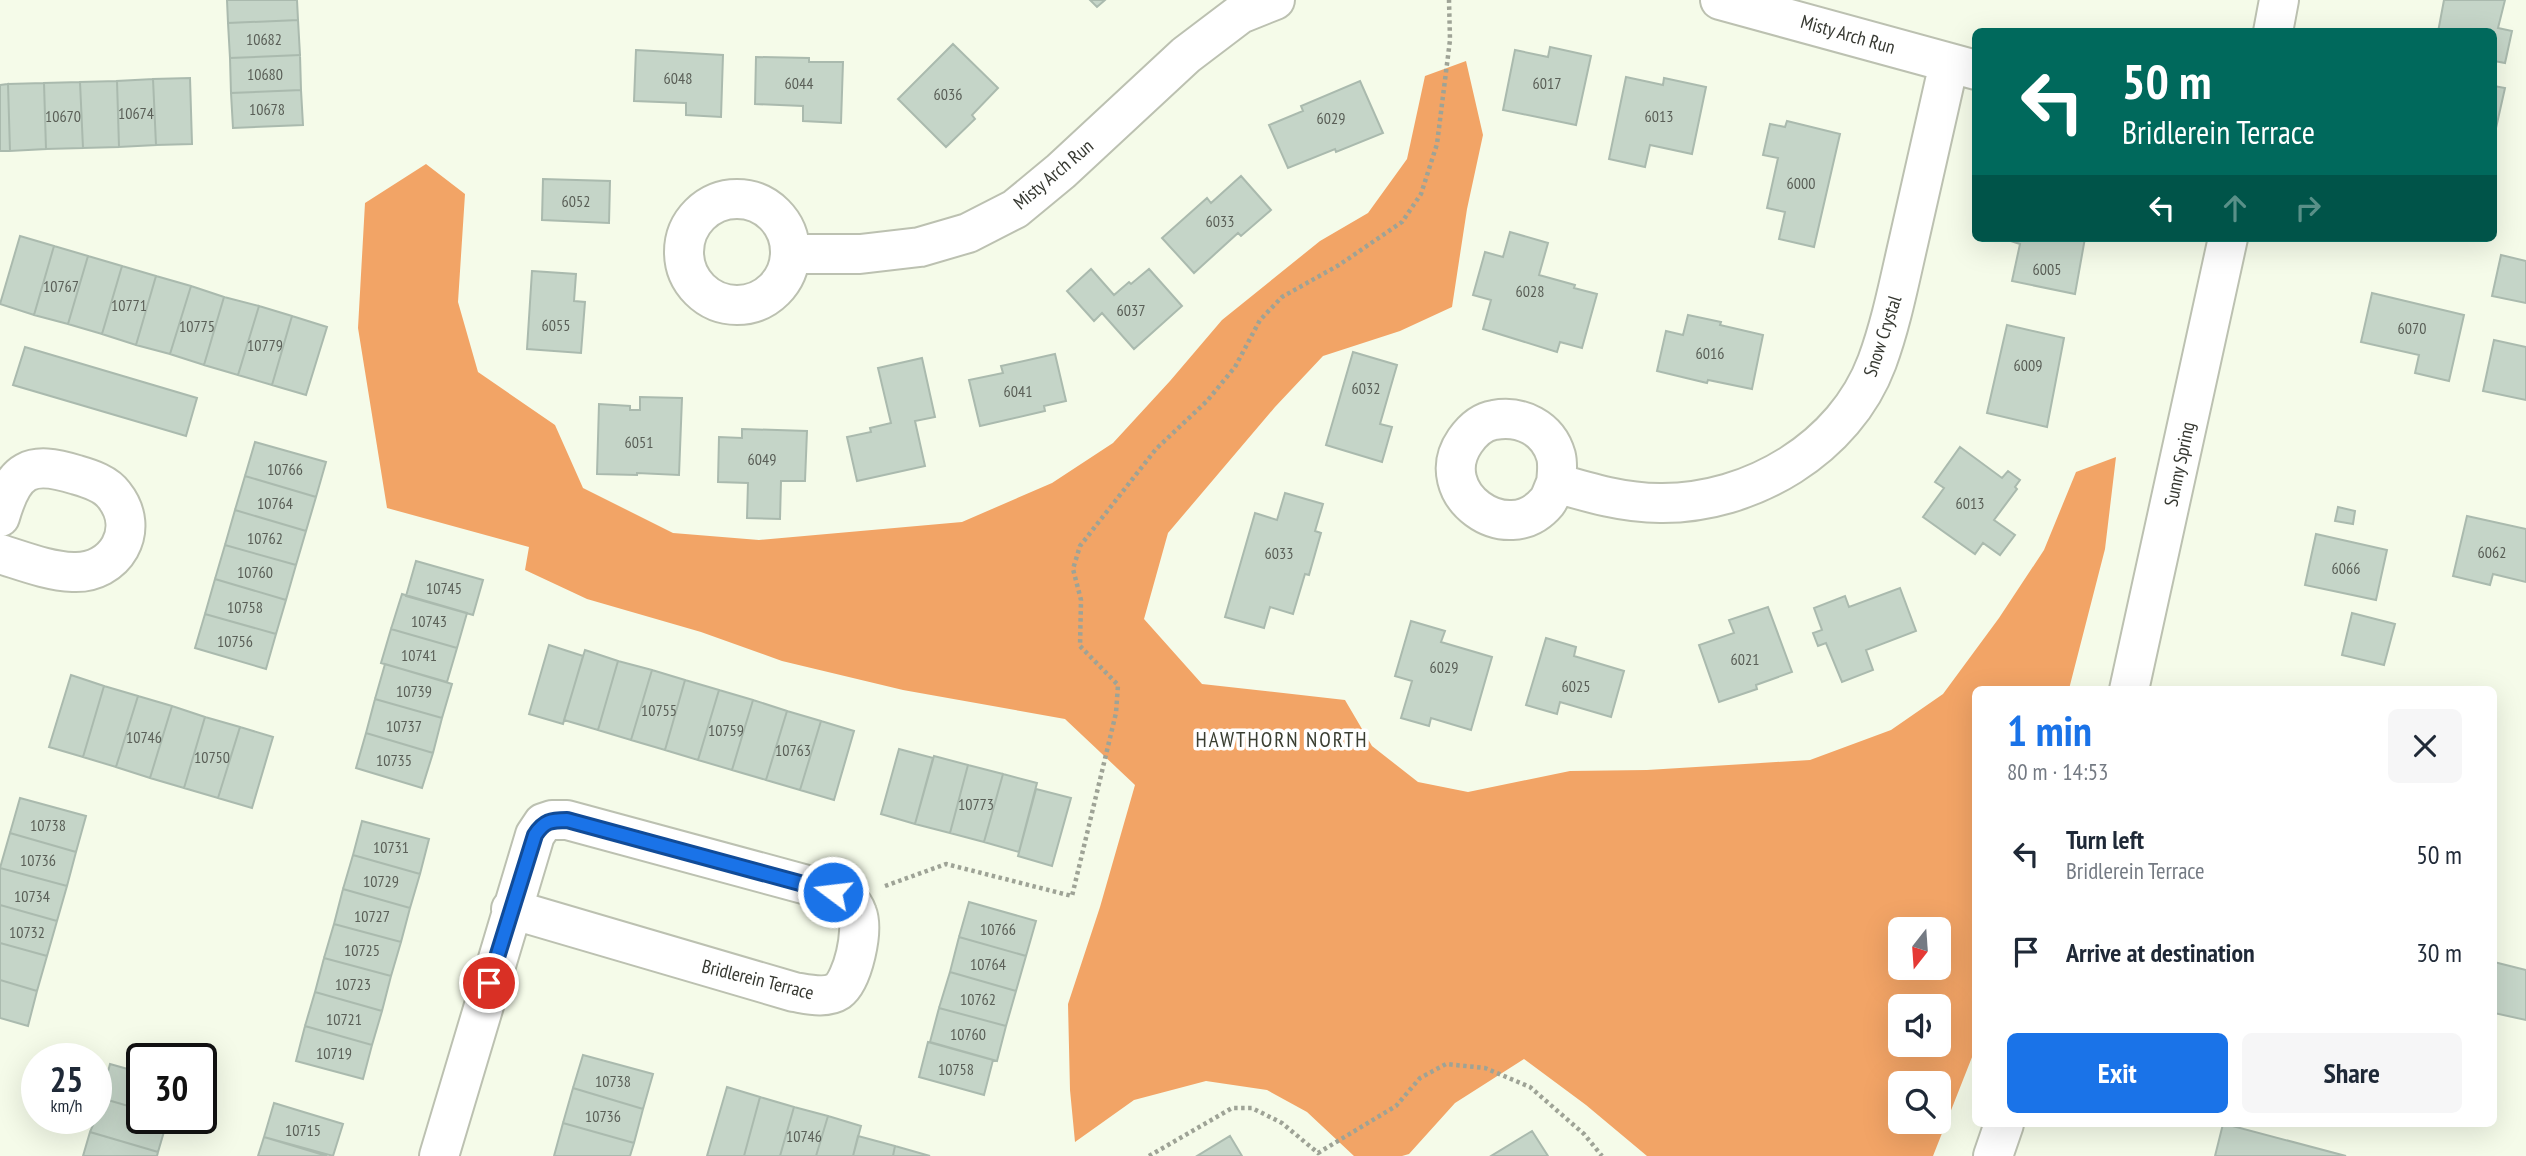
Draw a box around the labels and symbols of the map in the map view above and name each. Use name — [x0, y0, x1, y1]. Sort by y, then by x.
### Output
street label: Misty Arch Run — [1798, 9, 1898, 59]
house number: 10682 — [246, 29, 282, 49]
house number: 10680 — [247, 64, 283, 84]
house number: 6048 — [664, 68, 692, 88]
house number: 6044 — [785, 73, 813, 93]
house number: 6017 — [1533, 73, 1561, 93]
house number: 6036 — [934, 84, 962, 104]
house number: 10678 — [249, 99, 285, 119]
house number: 10674 — [118, 103, 154, 123]
house number: 10670 — [45, 106, 81, 126]
house number: 6013 — [1645, 106, 1673, 126]
house number: 6029 — [1317, 108, 1345, 128]
street label: Misty Arch Run — [1008, 134, 1098, 214]
house number: 6000 — [1787, 173, 1815, 193]
house number: 6052 — [562, 191, 590, 211]
house number: 6033 — [1206, 211, 1234, 231]
house number: 6005 — [2033, 259, 2061, 279]
house number: 10767 — [43, 276, 79, 296]
house number: 6028 — [1516, 281, 1544, 301]
street label: Snow Crystal — [1858, 292, 1907, 380]
house number: 10771 — [111, 295, 147, 315]
house number: 6037 — [1117, 300, 1145, 320]
house number: 6055 — [542, 315, 570, 335]
house number: 10775 — [179, 316, 215, 336]
house number: 6070 — [2398, 318, 2426, 338]
house number: 10779 — [247, 335, 283, 355]
house number: 6016 — [1696, 343, 1724, 363]
house number: 6009 — [2014, 355, 2042, 375]
house number: 6032 — [1352, 378, 1380, 398]
house number: 6041 — [1004, 381, 1032, 401]
street label: Sunny Spring — [2158, 419, 2200, 509]
house number: 6051 — [625, 432, 653, 452]
house number: 6049 — [748, 449, 776, 469]
house number: 10766 — [267, 459, 303, 479]
house number: 10764 — [257, 493, 293, 513]
house number: 6013 — [1956, 493, 1984, 513]
house number: 10762 — [247, 528, 283, 548]
house number: 6062 — [2478, 542, 2506, 562]
house number: 6033 — [1265, 543, 1293, 563]
house number: 6066 — [2332, 558, 2360, 578]
house number: 10760 — [237, 562, 273, 582]
house number: 10745 — [426, 578, 462, 598]
house number: 10758 — [227, 597, 263, 617]
house number: 10743 — [411, 611, 447, 631]
house number: 10756 — [217, 631, 253, 651]
house number: 10741 — [401, 645, 437, 665]
house number: 6021 — [1731, 649, 1759, 669]
house number: 6029 — [1430, 657, 1458, 677]
house number: 6025 — [1562, 676, 1590, 696]
house number: 10739 — [396, 681, 432, 701]
house number: 10755 — [641, 700, 677, 720]
house number: 10737 — [386, 716, 422, 736]
house number: 10759 — [708, 720, 744, 740]
district label: HAWTHORN NORTH — [1195, 726, 1369, 753]
house number: 10746 — [126, 727, 162, 747]
house number: 10763 — [775, 740, 811, 760]
house number: 10750 — [194, 747, 230, 767]
house number: 10735 — [376, 750, 412, 770]
house number: 10773 — [958, 794, 994, 814]
house number: 10738 — [30, 815, 66, 835]
house number: 10731 — [373, 837, 409, 857]
house number: 10736 — [20, 850, 56, 870]
position arrow — [796, 855, 870, 929]
house number: 10729 — [363, 871, 399, 891]
house number: 10734 — [14, 886, 50, 906]
house number: 10727 — [354, 906, 390, 926]
north arrow — [1888, 917, 1951, 980]
house number: 10766 — [980, 919, 1016, 939]
house number: 10732 — [9, 922, 45, 942]
house number: 10725 — [344, 940, 380, 960]
pin — [459, 953, 519, 1013]
street label: Bridlerein Terrace — [700, 954, 817, 1005]
house number: 10764 — [970, 954, 1006, 974]
house number: 10723 — [335, 974, 371, 994]
house number: 10762 — [960, 989, 996, 1009]
house number: 10721 — [326, 1009, 362, 1029]
house number: 10760 — [950, 1024, 986, 1044]
speed limit sign: 30 — [126, 1043, 217, 1134]
house number: 10719 — [316, 1043, 352, 1063]
house number: 10758 — [938, 1059, 974, 1079]
house number: 10738 — [595, 1071, 631, 1091]
house number: 10736 — [585, 1106, 621, 1126]
house number: 10715 — [285, 1120, 321, 1140]
house number: 10746 — [786, 1126, 822, 1146]

